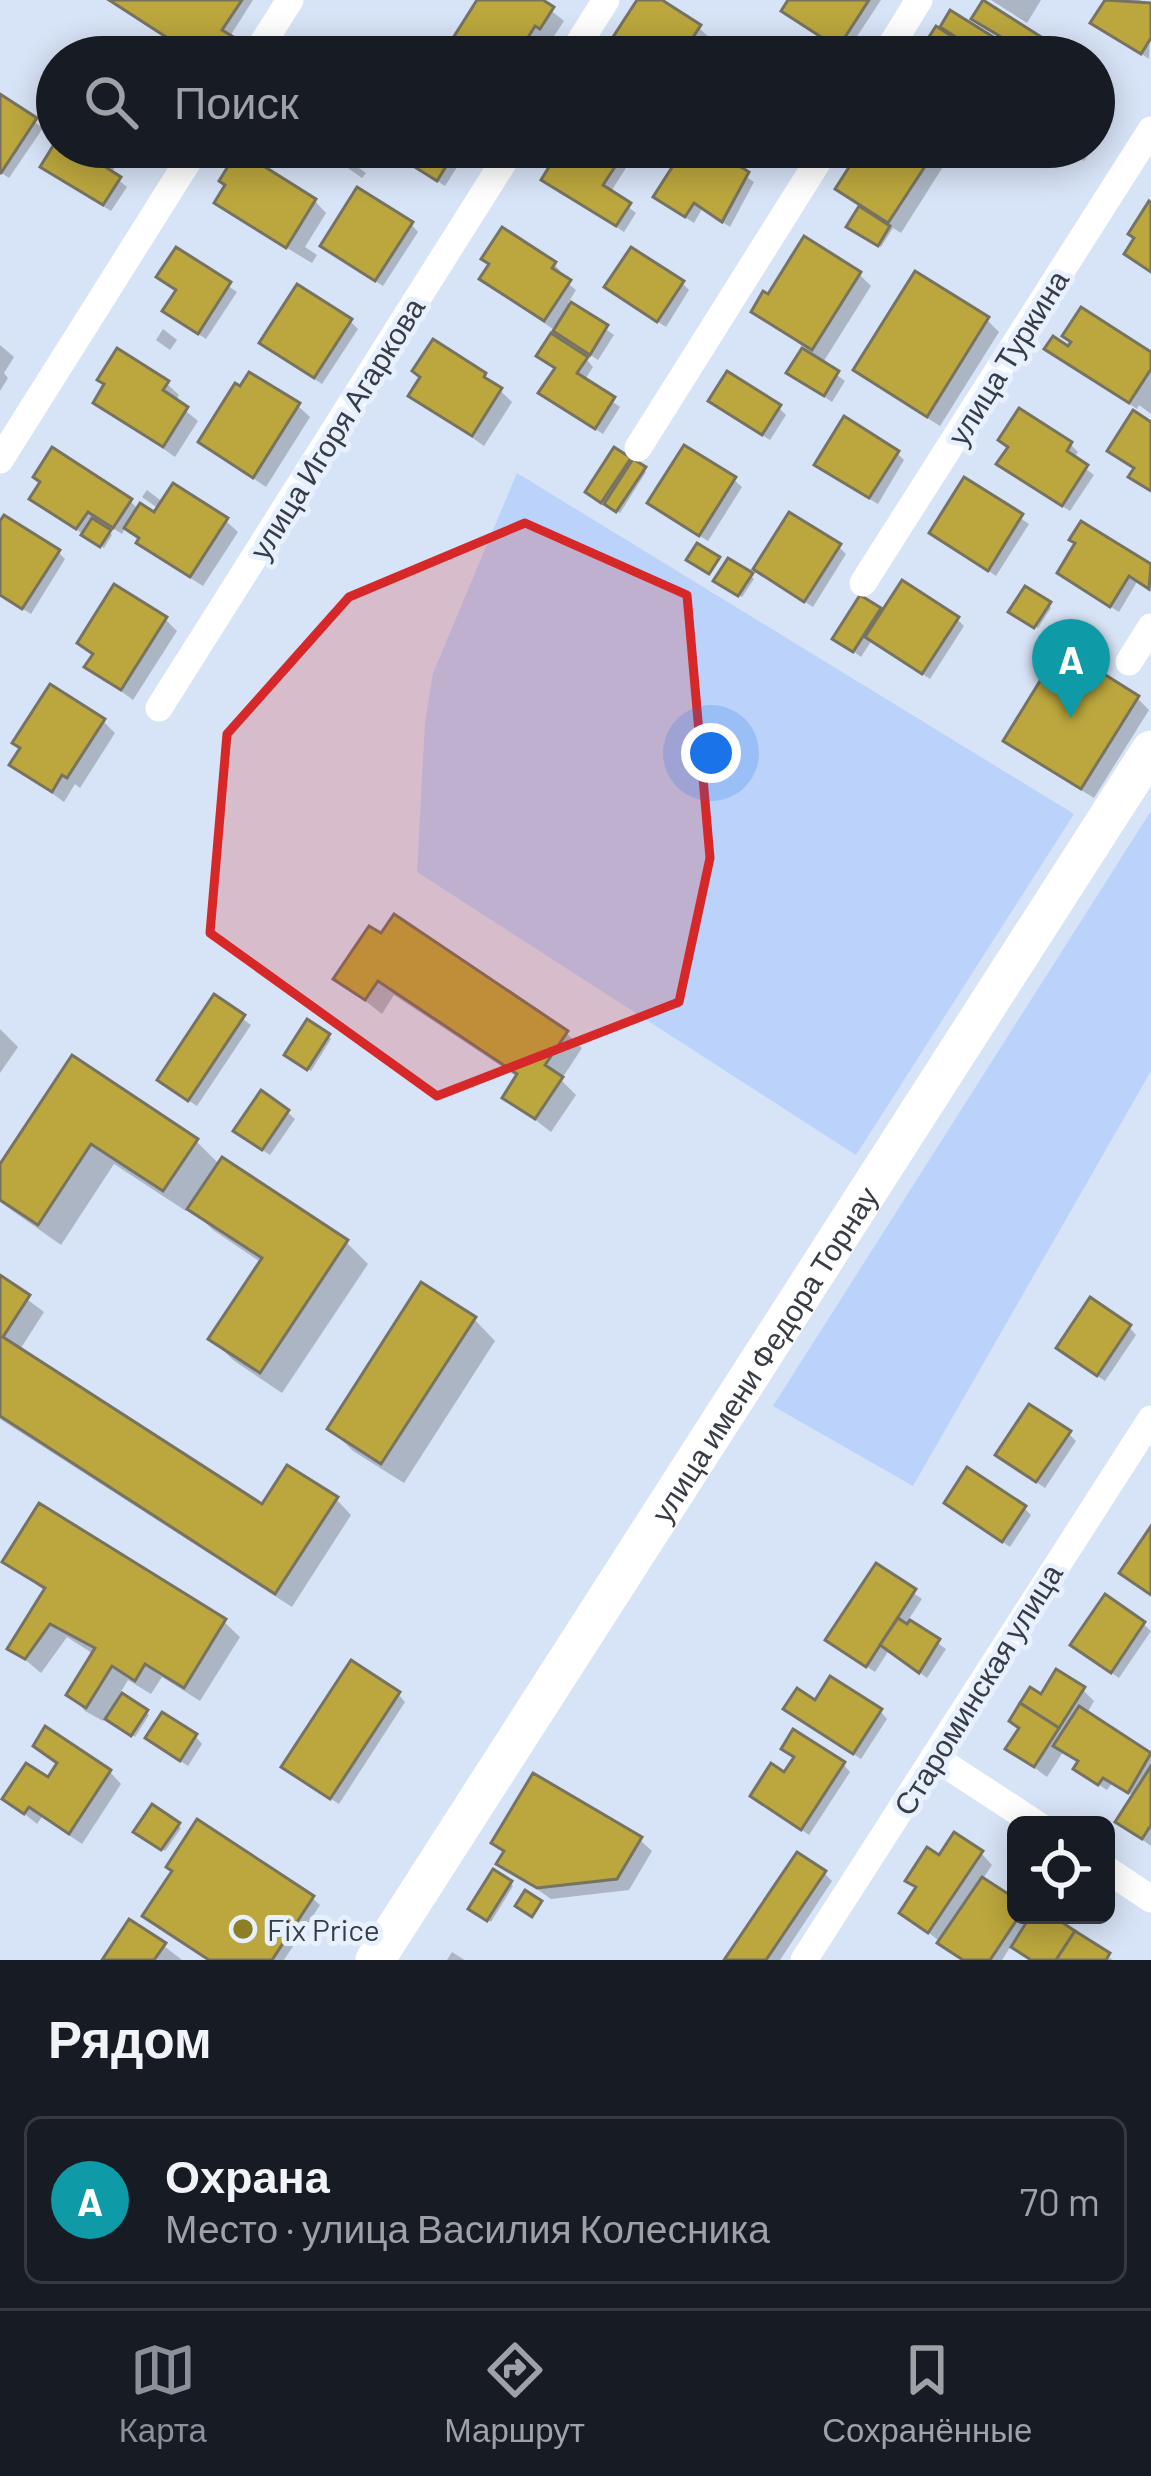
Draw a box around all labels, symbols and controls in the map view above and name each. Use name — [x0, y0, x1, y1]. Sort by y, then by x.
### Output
search box — [36, 36, 1115, 168]
icon: search — [78, 69, 144, 135]
text: Поиск — [174, 74, 299, 128]
street label: улица Туркина — [939, 263, 1075, 451]
street label: улица Игоря Агаркова — [241, 290, 431, 565]
pin: A — [1032, 619, 1110, 718]
your location — [681, 723, 741, 783]
street label: улица имени Федора Торнау — [643, 1179, 885, 1528]
street label: Староминская улица — [885, 1557, 1069, 1821]
map controls — [1007, 1816, 1115, 1924]
button: locate — [1007, 1816, 1115, 1924]
place label: Fix Price — [267, 1911, 380, 1947]
marker: Fix Price — [230, 1916, 256, 1942]
text: Рядом — [48, 2007, 212, 2068]
text: Охрана — [165, 2148, 330, 2202]
text: A — [77, 2177, 103, 2224]
text: 70 m — [1019, 2177, 1100, 2224]
text: Место · улица Василия Колесника — [165, 2204, 770, 2251]
tab: Карта — [119, 2337, 207, 2450]
tab: Маршрут — [444, 2337, 585, 2450]
tab: Сохранённые — [822, 2337, 1032, 2450]

